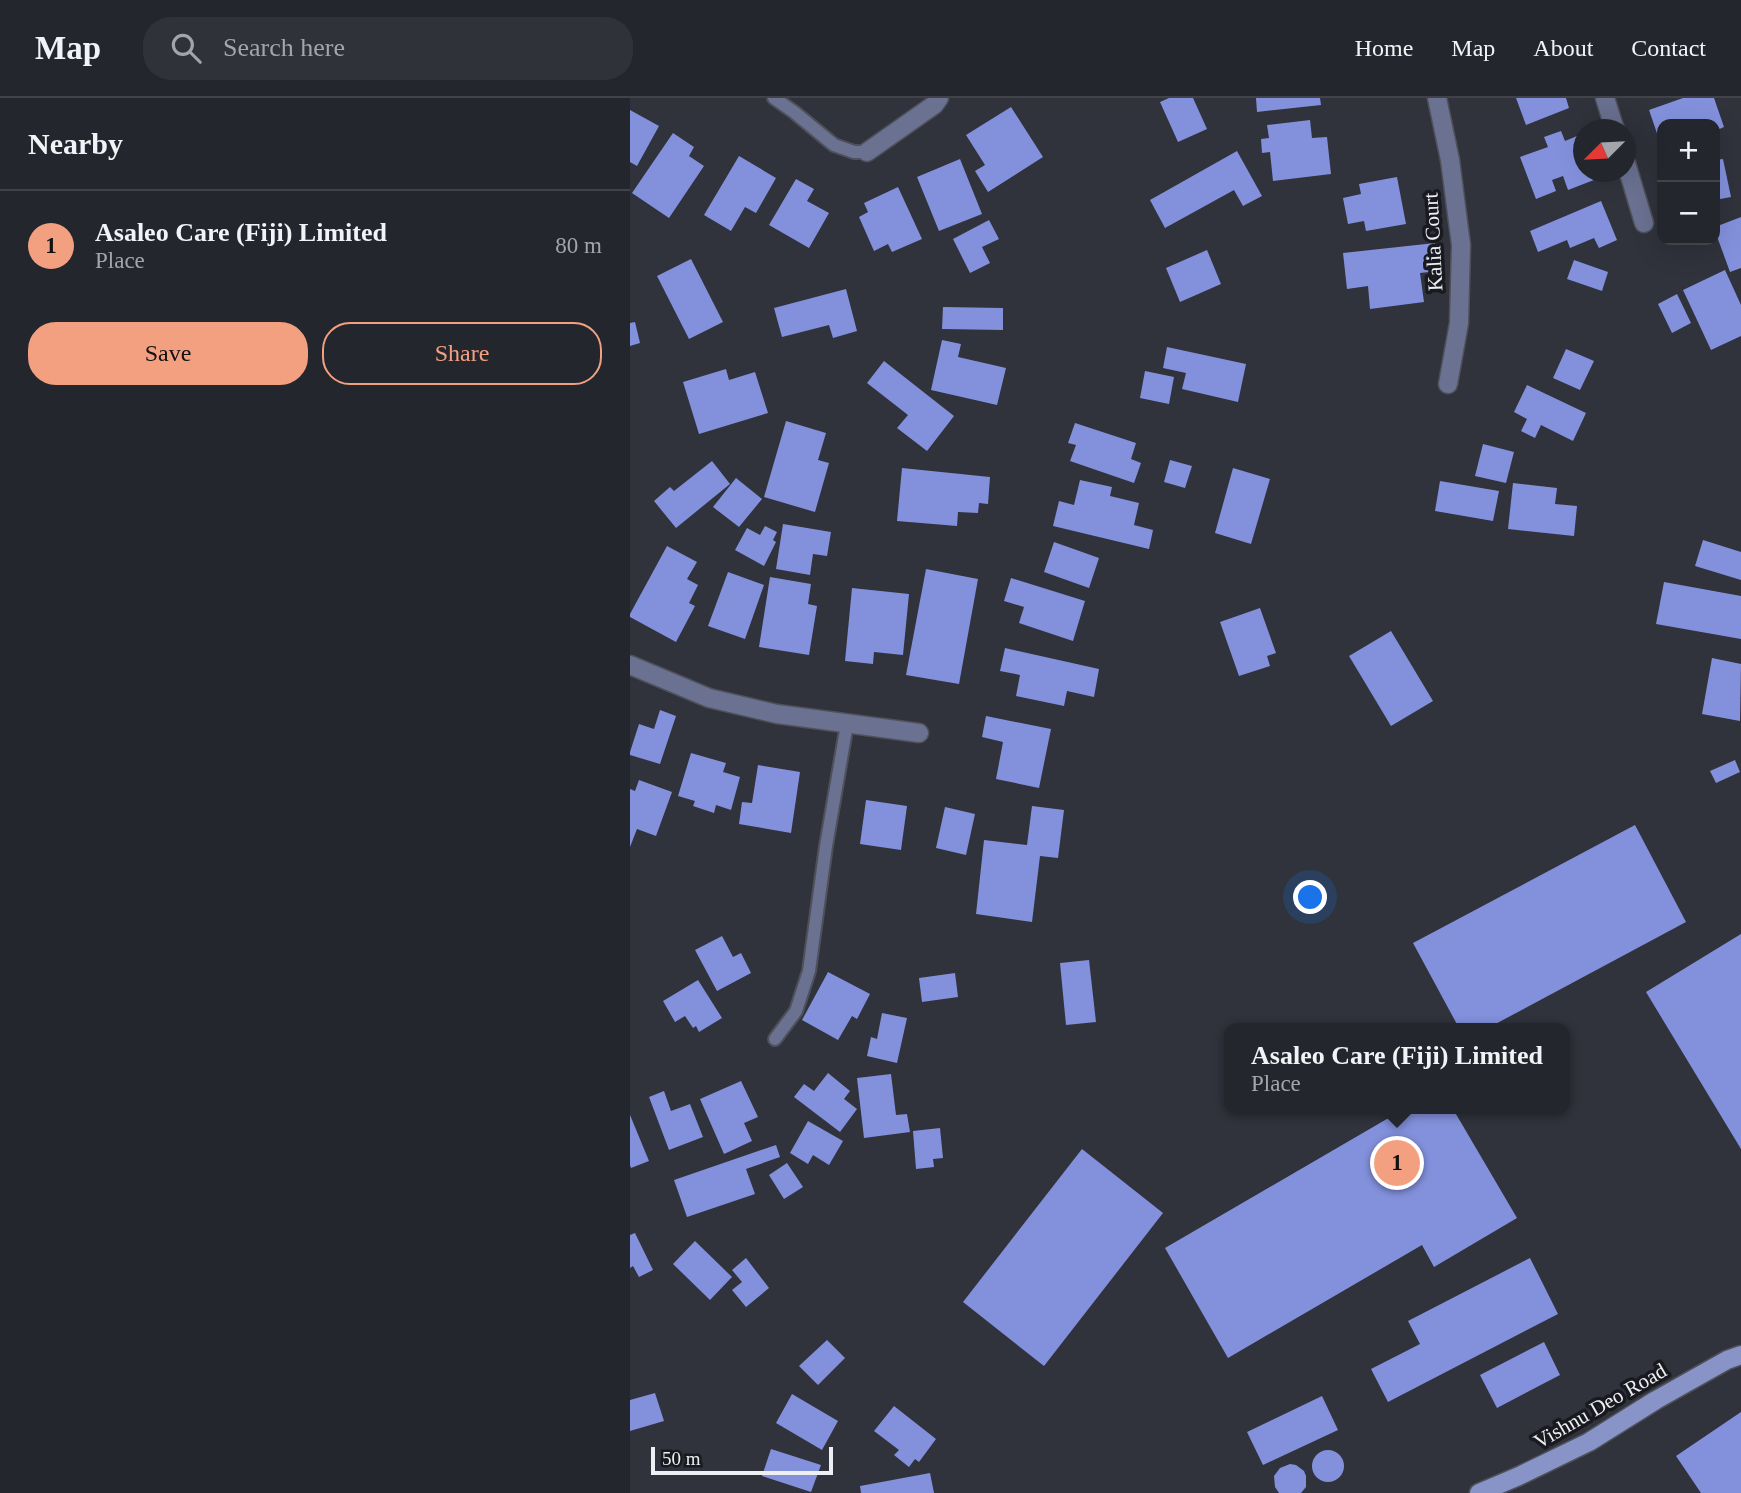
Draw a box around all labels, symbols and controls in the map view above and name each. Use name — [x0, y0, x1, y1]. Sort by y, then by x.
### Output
search box — [143, 17, 633, 80]
icon: search — [167, 29, 205, 67]
text: Map — [35, 30, 101, 66]
text: Search here — [223, 33, 345, 62]
text: Home — [1355, 35, 1413, 61]
text: Map — [1451, 35, 1495, 61]
text: About — [1533, 35, 1593, 61]
text: Contact — [1631, 35, 1706, 61]
north arrow — [1573, 119, 1636, 182]
map controls — [1657, 119, 1720, 245]
button: + — [1657, 119, 1720, 182]
text: Nearby — [28, 127, 123, 160]
button: − — [1657, 182, 1720, 245]
street label: Kalia Court — [1418, 192, 1448, 292]
text: Asaleo Care (Fiji) Limited — [95, 218, 387, 247]
text: 1 — [45, 233, 57, 258]
text: 80 m — [555, 233, 602, 258]
text: Place — [95, 248, 145, 273]
button: Save — [28, 322, 308, 385]
button: Share — [322, 322, 602, 385]
your location — [1293, 880, 1327, 914]
popup — [1224, 1023, 1570, 1114]
text: Asaleo Care (Fiji) Limited — [1251, 1041, 1543, 1070]
text: Place — [1251, 1071, 1301, 1096]
pin: 1 — [1374, 1137, 1420, 1189]
street label: Vishnu Deo Road — [1529, 1358, 1671, 1454]
scale bar — [651, 1444, 833, 1476]
text: 50 m — [662, 1448, 701, 1469]

